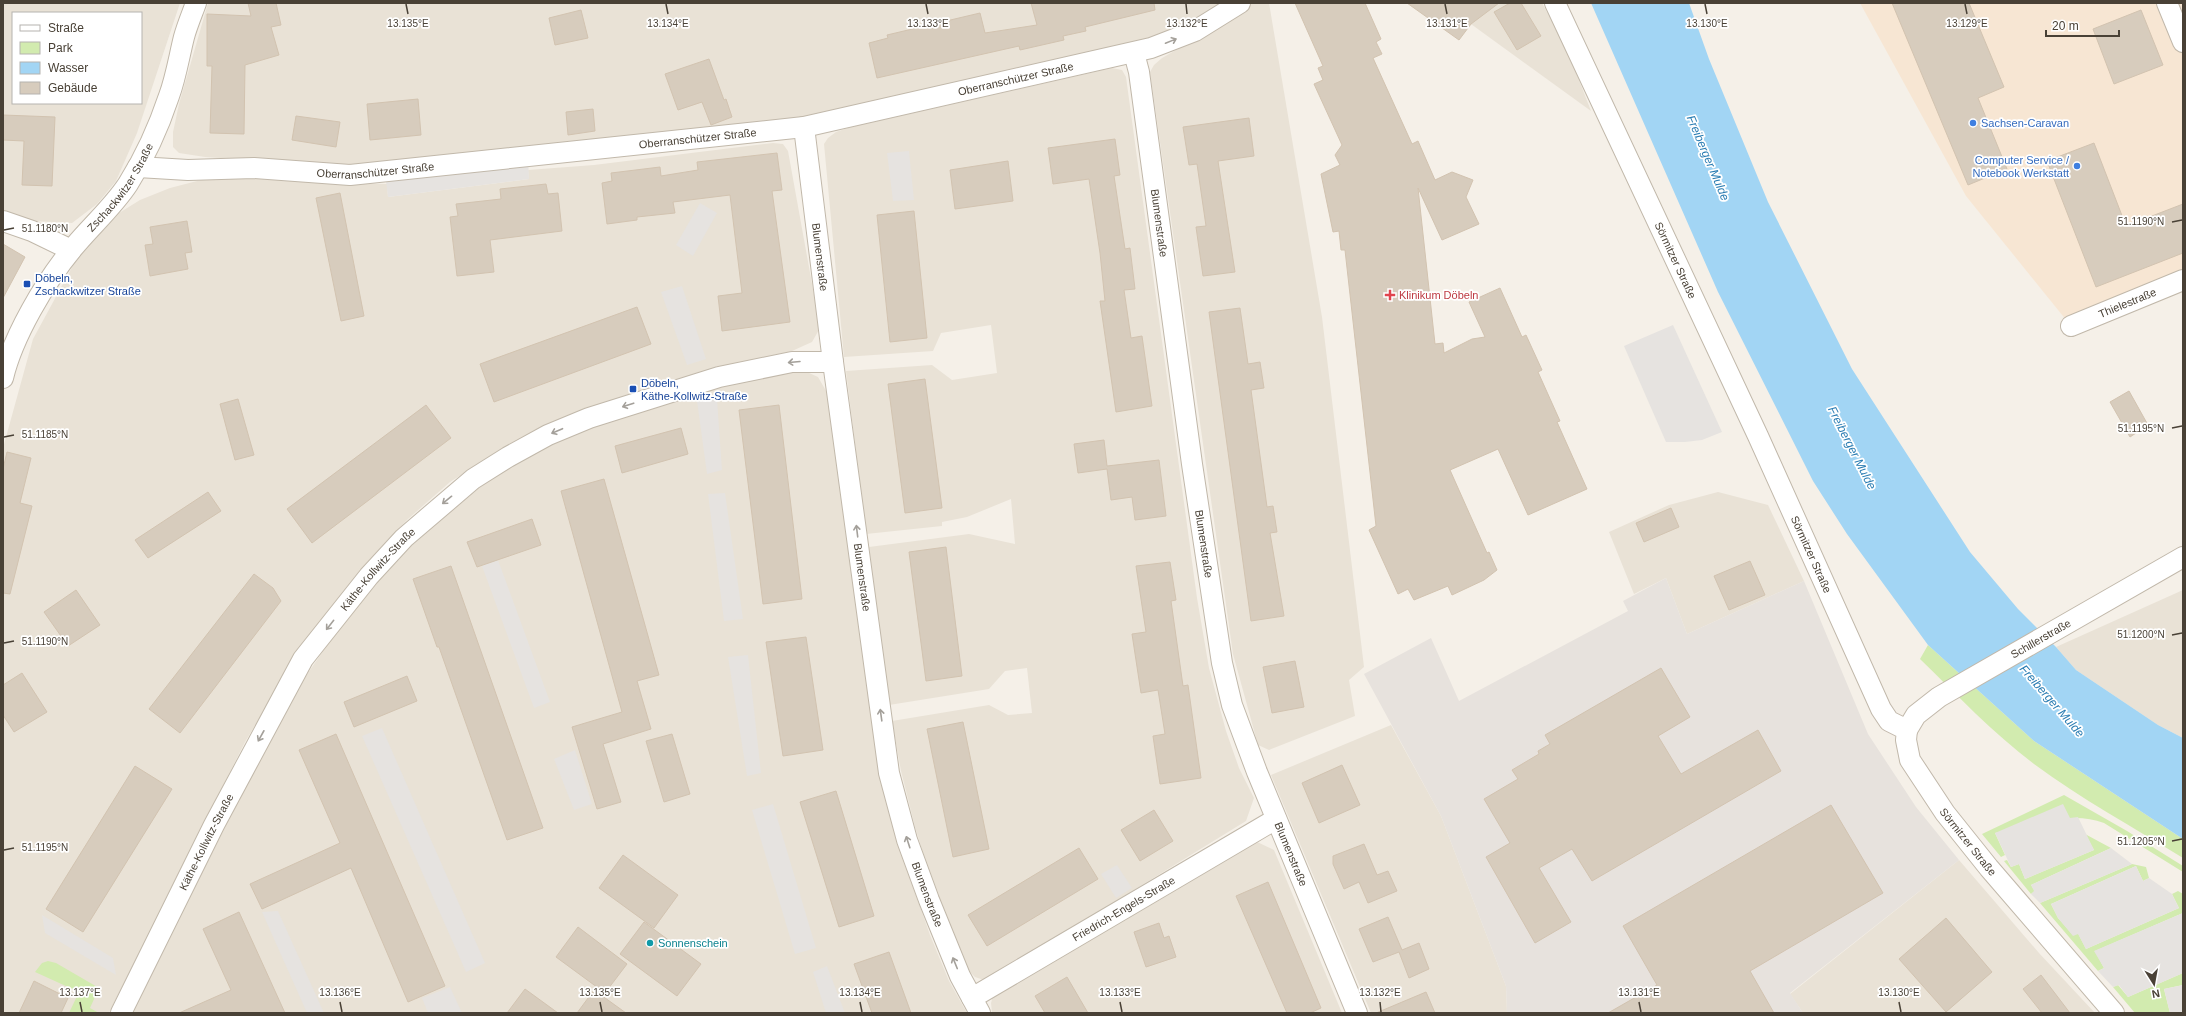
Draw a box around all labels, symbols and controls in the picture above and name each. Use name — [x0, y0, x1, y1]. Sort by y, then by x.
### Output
legend — [12, 12, 142, 104]
scale bar — [2046, 12, 2119, 38]
text: 13.135°E — [387, 18, 429, 29]
text: 13.134°E — [647, 18, 689, 29]
text: 13.133°E — [907, 18, 949, 29]
text: 13.132°E — [1166, 18, 1208, 29]
text: 13.131°E — [1426, 18, 1468, 29]
text: 13.130°E — [1686, 18, 1728, 29]
text: 13.129°E — [1946, 18, 1988, 29]
text: 20 m — [2052, 19, 2079, 33]
text: Straße — [48, 21, 84, 35]
one-way arrow — [1164, 36, 1176, 44]
text: Park — [48, 41, 74, 55]
street label: Oberranschützer Straße — [957, 60, 1075, 98]
text: Wasser — [48, 61, 88, 75]
text: Gebäude — [48, 81, 98, 95]
water label: Freiberger Mulde — [1684, 113, 1732, 203]
place label: Sachsen-Caravan — [1981, 117, 2069, 129]
marker: Sachsen-Caravan — [1968, 118, 1978, 128]
street label: Oberranschützer Straße — [638, 126, 757, 150]
street label: Zschackwitzer Straße — [85, 141, 155, 234]
place label: Computer Service / Notebook Werkstatt — [1973, 154, 2070, 179]
street label: Oberranschützer Straße — [316, 160, 435, 181]
marker: Computer Service / Notebook Werkstatt — [2072, 161, 2082, 171]
street label: Blumenstraße — [1149, 188, 1170, 258]
text: 51.1190°N — [2118, 216, 2164, 227]
street label: Sörmitzer Straße — [1652, 220, 1699, 300]
street label: Blumenstraße — [810, 222, 830, 292]
text: 51.1180°N — [22, 223, 68, 234]
place label: Döbeln, Zschackwitzer Straße — [35, 272, 141, 297]
marker: Döbeln, Zschackwitzer Straße — [22, 279, 32, 289]
street label: Thielestraße — [2097, 286, 2158, 320]
marker: Klinikum Döbeln — [1384, 289, 1396, 301]
place label: Klinikum Döbeln — [1399, 289, 1478, 301]
one-way arrow — [788, 358, 801, 366]
place label: Döbeln, Käthe-Kollwitz-Straße — [641, 377, 747, 402]
marker: Döbeln, Käthe-Kollwitz-Straße — [628, 384, 638, 394]
one-way arrow — [622, 401, 634, 409]
water label: Freiberger Mulde — [1825, 404, 1879, 492]
text: 51.1195°N — [2118, 423, 2164, 434]
one-way arrow — [551, 428, 563, 436]
text: 51.1185°N — [22, 429, 68, 440]
one-way arrow — [442, 496, 452, 505]
street label: Blumenstraße — [1193, 509, 1215, 579]
street label: Sörmitzer Straße — [1789, 514, 1834, 595]
one-way arrow — [853, 524, 861, 537]
street label: Käthe-Kollwitz-Straße — [338, 525, 417, 613]
street label: Blumenstraße — [852, 542, 873, 612]
street label: Schillerstraße — [2009, 617, 2073, 661]
one-way arrow — [325, 620, 334, 631]
text: 51.1200°N — [2117, 629, 2165, 640]
text: 51.1190°N — [22, 636, 68, 647]
water label: Freiberger Mulde — [2017, 662, 2087, 740]
one-way arrow — [877, 709, 885, 722]
one-way arrow — [257, 730, 265, 742]
street label: Käthe-Kollwitz-Straße — [177, 792, 236, 892]
street label: Sörmitzer Straße — [1937, 806, 1999, 878]
street label: Blumenstraße — [1272, 820, 1310, 888]
one-way arrow — [904, 836, 912, 848]
text: 51.1205°N — [2117, 836, 2165, 847]
text: 51.1195°N — [22, 842, 68, 853]
street label: Blumenstraße — [910, 860, 945, 929]
street label: Friedrich-Engels-Straße — [1070, 874, 1177, 944]
place label: Sonnenschein — [658, 937, 728, 949]
marker: Sonnenschein — [645, 938, 655, 948]
one-way arrow — [950, 958, 958, 970]
north arrow — [2134, 964, 2174, 1004]
text: 13.137°E — [59, 987, 101, 998]
text: 13.136°E — [319, 987, 361, 998]
text: 13.135°E — [579, 987, 621, 998]
text: 13.134°E — [839, 987, 881, 998]
text: 13.133°E — [1099, 987, 1141, 998]
text: 13.132°E — [1359, 987, 1401, 998]
text: 13.131°E — [1618, 987, 1660, 998]
text: 13.130°E — [1878, 987, 1920, 998]
text: N — [2151, 987, 2161, 1000]

